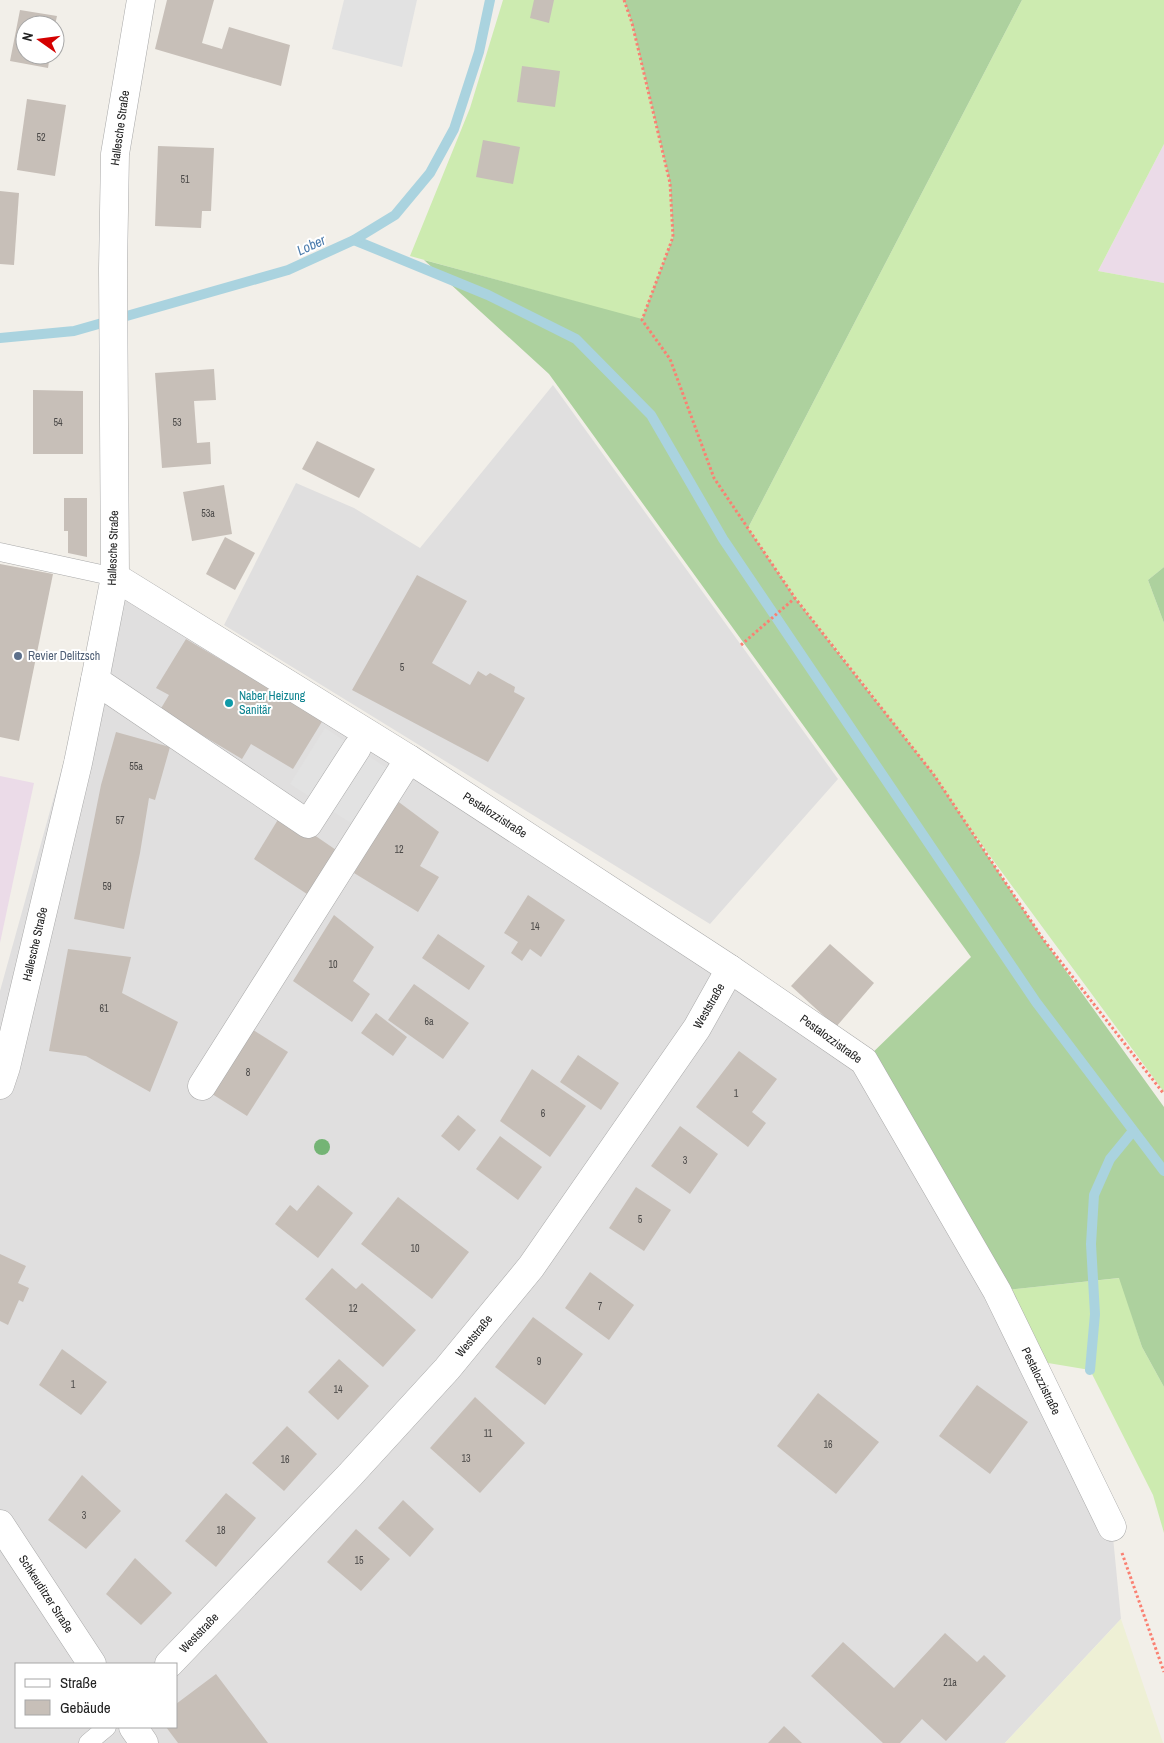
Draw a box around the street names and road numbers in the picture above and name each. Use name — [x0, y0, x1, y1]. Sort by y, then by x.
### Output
street label: Hallesche Straße — [107, 90, 133, 166]
street label: Hallesche Straße — [104, 510, 122, 586]
street label: Pestalozzistraße — [460, 788, 530, 842]
street label: Hallesche Straße — [19, 905, 51, 983]
street label: Weststraße — [690, 980, 728, 1032]
street label: Pestalozzistraße — [797, 1011, 865, 1067]
street label: Weststraße — [452, 1311, 496, 1361]
street label: Pestalozzistraße — [1018, 1345, 1064, 1417]
street label: Schkeuditzer Straße — [15, 1552, 77, 1636]
street label: Weststraße — [176, 1609, 222, 1657]

